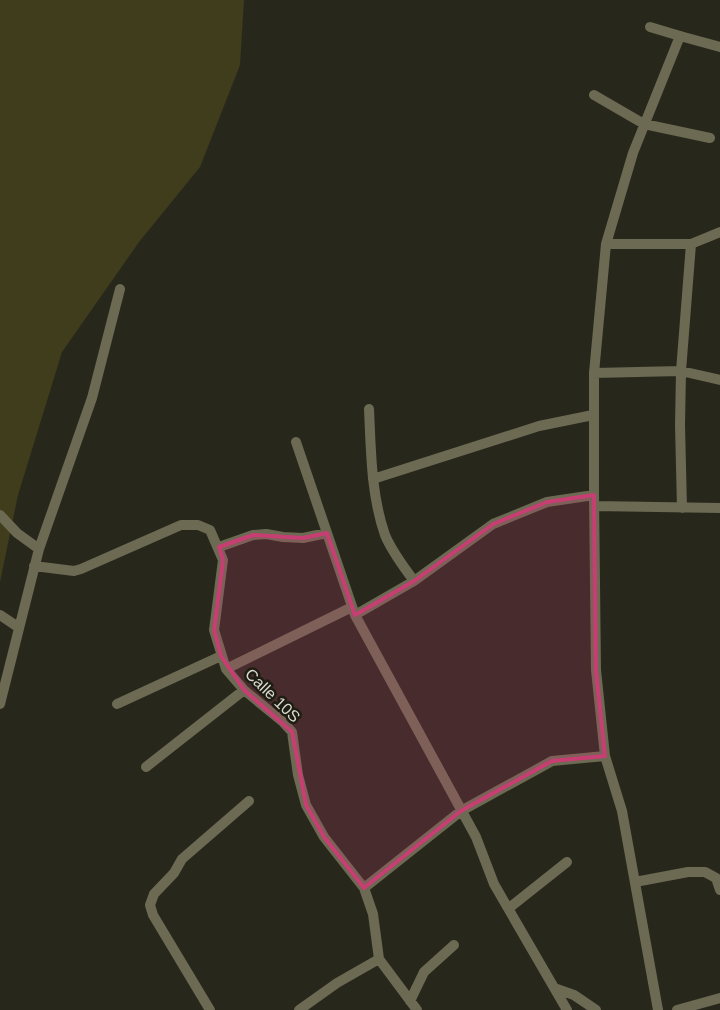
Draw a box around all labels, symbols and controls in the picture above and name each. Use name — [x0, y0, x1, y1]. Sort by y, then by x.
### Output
street label: Calle 10S — [242, 665, 304, 726]

